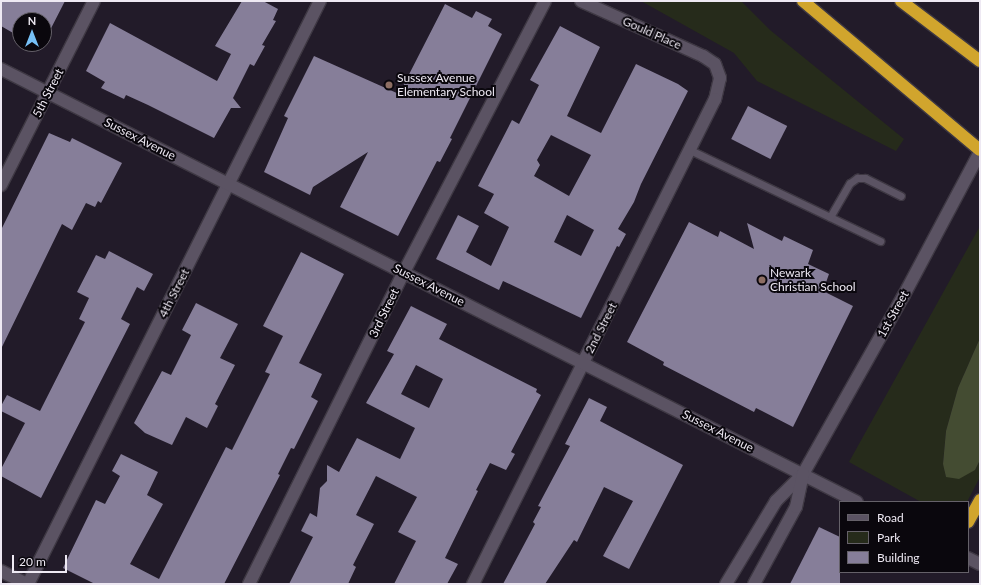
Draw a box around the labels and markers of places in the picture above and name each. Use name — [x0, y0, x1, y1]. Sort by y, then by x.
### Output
place label: Sussex Avenue Elementary School — [397, 71, 495, 99]
marker: Sussex Avenue Elementary School — [384, 80, 394, 90]
place label: Newark Christian School — [770, 266, 856, 294]
marker: Newark Christian School — [757, 275, 767, 285]

